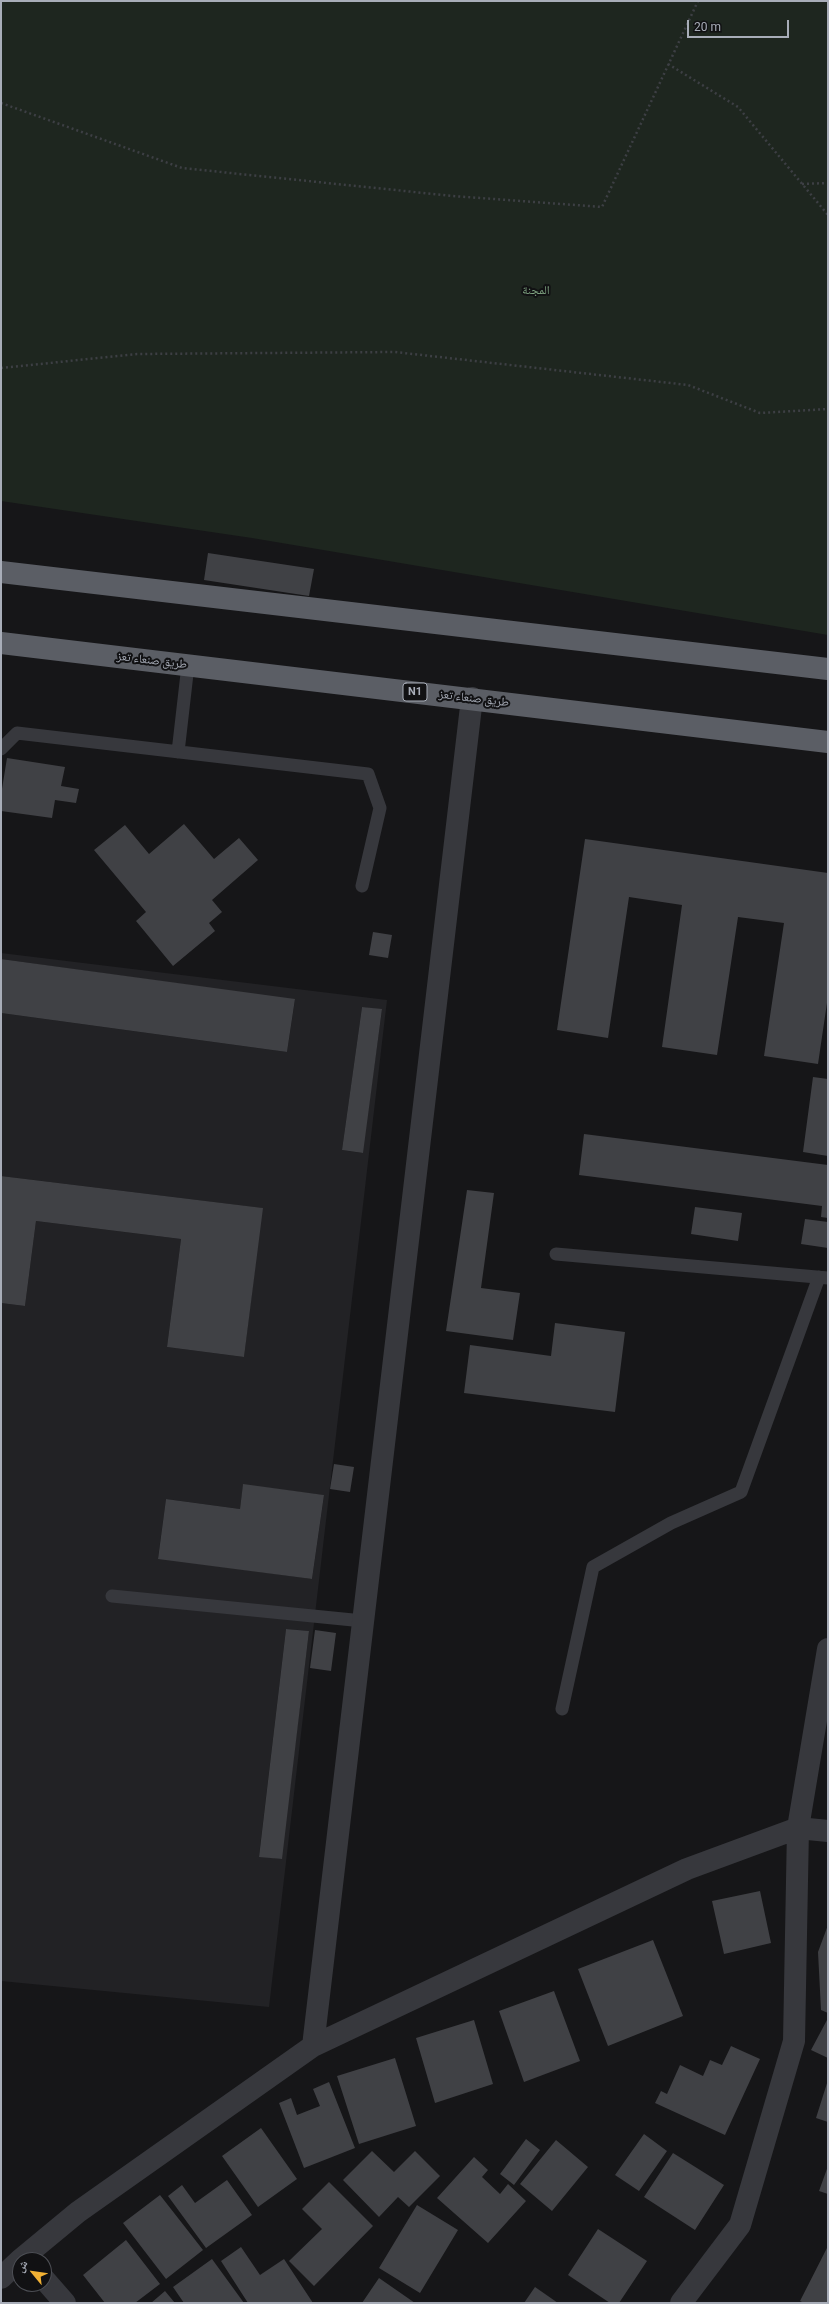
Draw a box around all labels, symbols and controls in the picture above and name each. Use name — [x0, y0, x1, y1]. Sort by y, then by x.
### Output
scale bar — [689, 12, 791, 38]
text: 20 m — [694, 20, 721, 34]
park label: المجنة — [522, 284, 550, 298]
street label: طريق صنعاء تعز — [116, 650, 188, 672]
road number: N1 — [403, 683, 427, 701]
street label: طريق صنعاء تعز — [438, 688, 510, 710]
north arrow — [12, 2252, 52, 2292]
text: ش — [13, 2258, 30, 2275]

